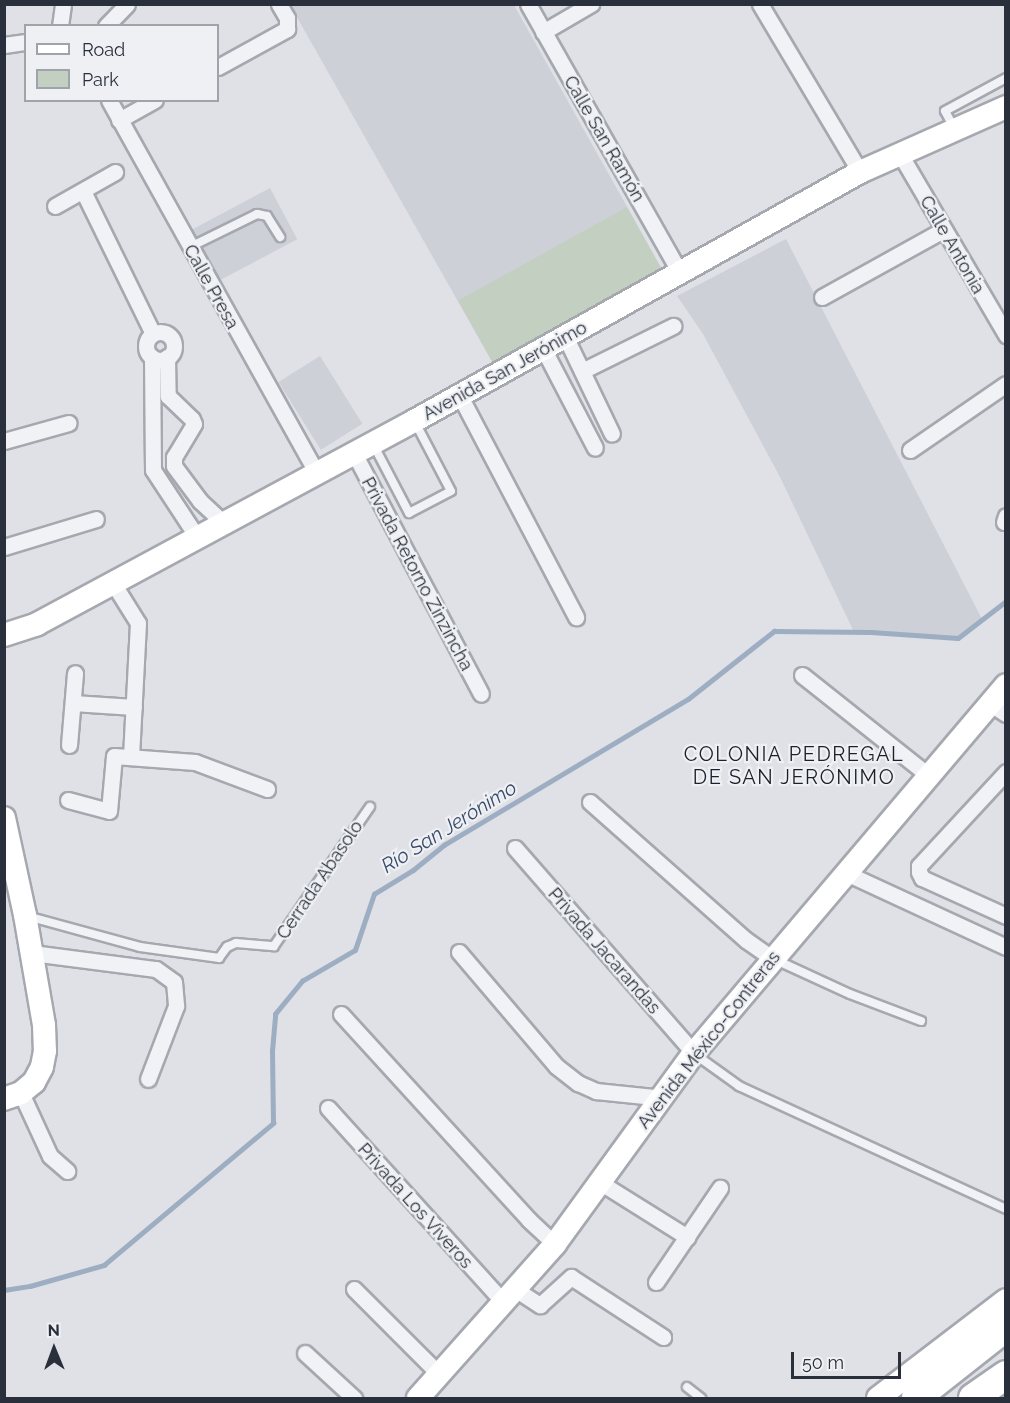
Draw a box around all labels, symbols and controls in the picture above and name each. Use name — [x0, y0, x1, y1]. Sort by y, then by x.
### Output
legend — [24, 24, 219, 102]
text: Road — [82, 39, 125, 60]
text: Park — [82, 69, 119, 90]
street label: Calle San Ramón — [559, 72, 649, 206]
street label: Calle Antonia — [915, 192, 989, 298]
street label: Calle Presa — [179, 241, 243, 333]
street label: Avenida San Jerónimo — [419, 317, 591, 425]
street label: Privada Retorno Zinzincha — [357, 474, 477, 674]
district label: COLONIA PEDREGAL DE SAN JERÓNIMO — [683, 742, 905, 789]
water label: Río San Jerónimo — [377, 776, 521, 878]
street label: Cerrada Abasolo — [272, 816, 368, 944]
street label: Privada Jacarandas — [543, 883, 665, 1019]
street label: Avenida México-Contreras — [633, 947, 785, 1133]
street label: Privada Los Viveros — [353, 1139, 477, 1273]
north arrow — [24, 1319, 84, 1379]
text: N — [47, 1321, 60, 1340]
scale bar — [794, 1340, 904, 1378]
text: 50 m — [802, 1352, 844, 1373]

